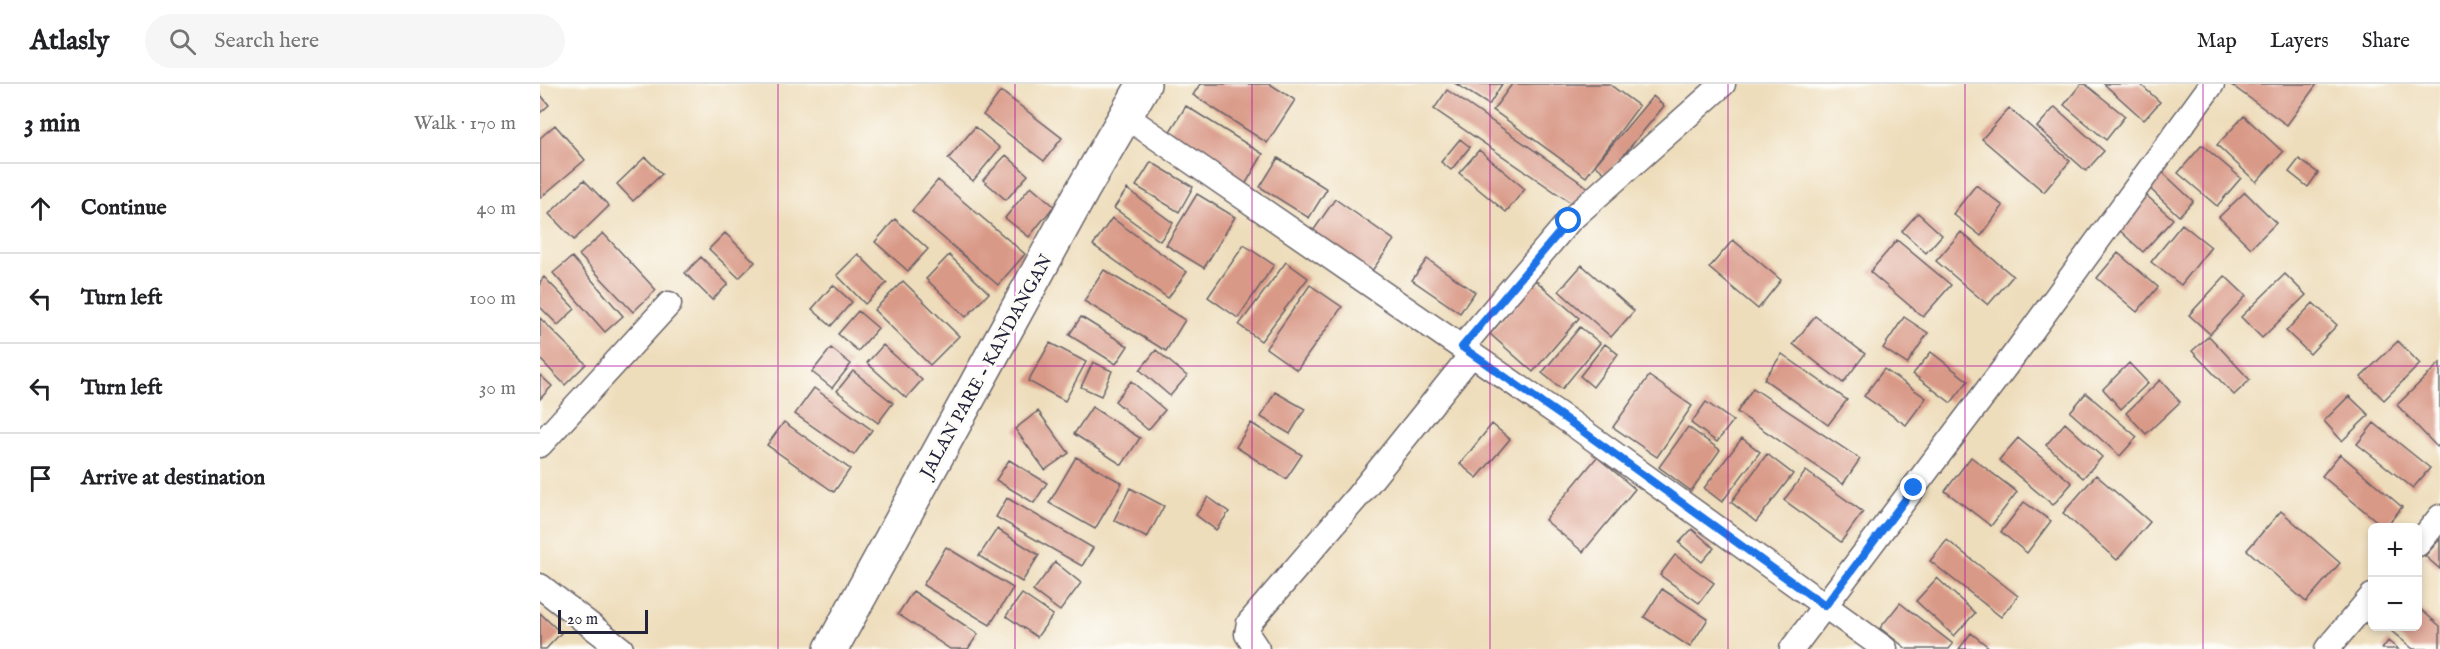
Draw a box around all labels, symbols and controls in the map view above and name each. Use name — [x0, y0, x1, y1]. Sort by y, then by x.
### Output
search box — [145, 14, 565, 68]
text: Atlasly — [30, 24, 109, 59]
icon: search — [166, 25, 199, 58]
text: Search here — [214, 27, 319, 55]
text: Map — [2197, 28, 2237, 55]
text: Layers — [2270, 28, 2329, 55]
text: Share — [2362, 28, 2410, 55]
text: 3 min — [24, 107, 80, 140]
text: Walk · 170 m — [414, 111, 516, 136]
icon: ahead — [24, 192, 57, 225]
text: Continue — [81, 194, 167, 222]
text: 40 m — [477, 196, 516, 221]
route start — [1555, 207, 1581, 233]
street label: JALAN PARE - KANDANGAN — [915, 250, 1059, 484]
icon: left — [24, 282, 57, 315]
text: Turn left — [81, 284, 163, 312]
text: 100 m — [469, 286, 516, 311]
icon: left — [24, 372, 57, 405]
text: Turn left — [81, 374, 163, 402]
text: 30 m — [479, 376, 516, 401]
icon: arrive — [24, 462, 57, 495]
text: Arrive at destination — [81, 464, 265, 492]
route end — [1900, 474, 1926, 500]
map controls — [2368, 523, 2422, 631]
button: + — [2368, 523, 2422, 577]
button: − — [2368, 577, 2422, 631]
scale bar — [558, 607, 648, 634]
text: 20 m — [567, 610, 598, 630]

